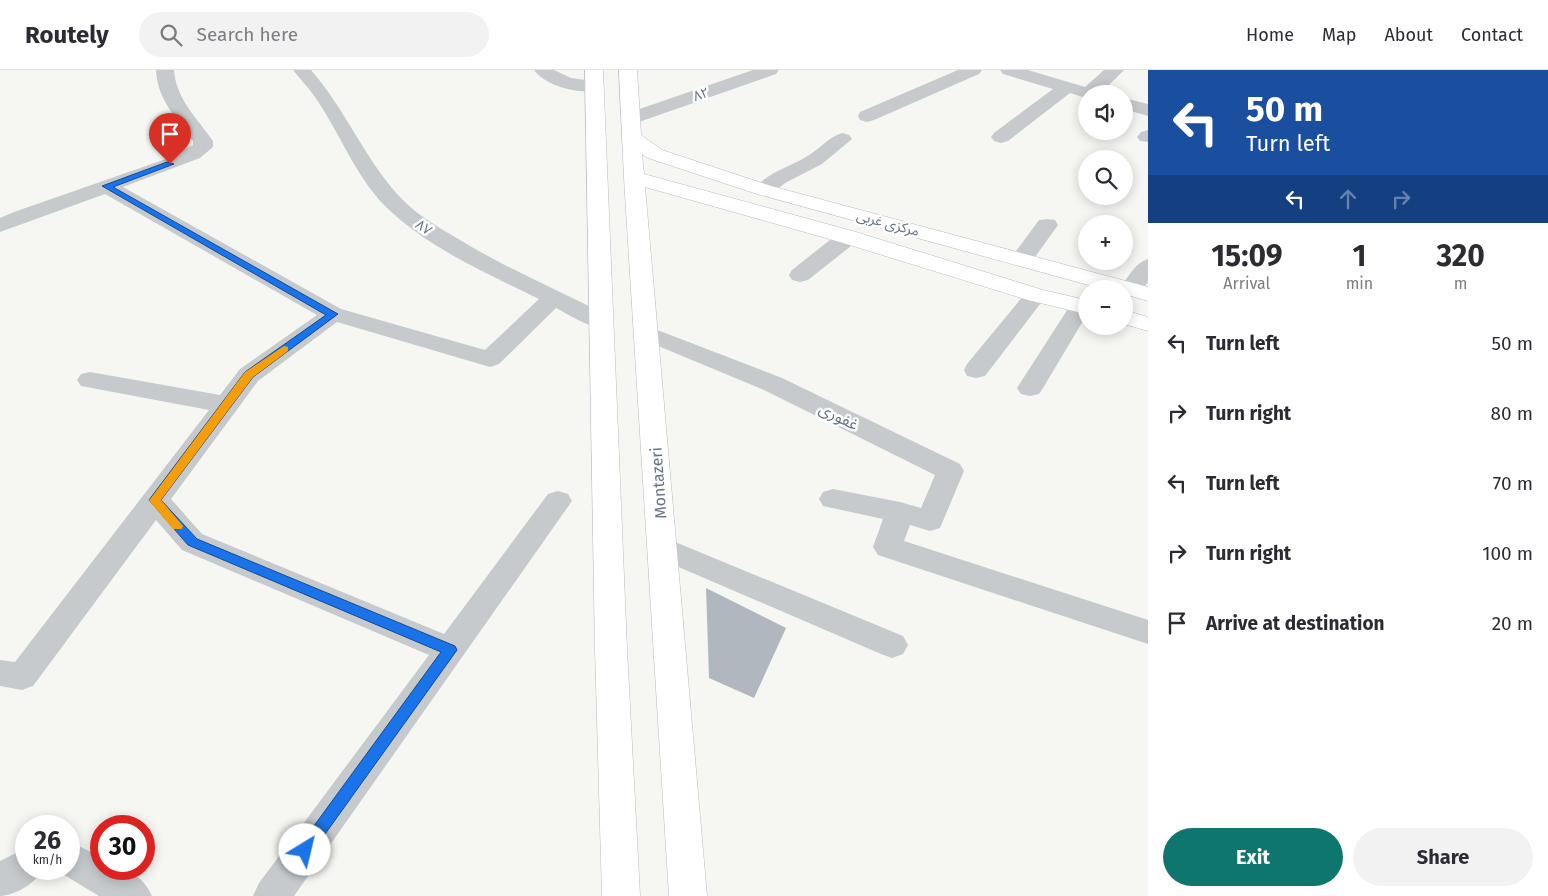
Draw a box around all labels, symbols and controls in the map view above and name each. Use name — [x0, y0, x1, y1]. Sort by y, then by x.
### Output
search box — [139, 12, 489, 57]
text: Routely — [25, 21, 109, 49]
icon: search — [157, 21, 185, 49]
text: Search here — [197, 23, 298, 46]
text: Home — [1246, 24, 1294, 46]
text: Map — [1322, 24, 1356, 46]
text: About — [1384, 24, 1433, 46]
text: Contact — [1461, 24, 1523, 46]
street label: ۸۲ — [691, 84, 712, 105]
map controls — [1078, 85, 1133, 335]
button: sound — [1078, 85, 1133, 140]
text: 50 m — [1246, 88, 1323, 130]
icon: left — [1163, 90, 1228, 155]
pin — [149, 113, 191, 164]
icon: arrive — [156, 120, 184, 148]
text: Turn left — [1246, 130, 1330, 157]
button: search — [1078, 150, 1133, 205]
icon: left — [1281, 185, 1309, 213]
icon: ahead — [1334, 185, 1362, 213]
icon: right — [1387, 185, 1415, 213]
street label: مرکزی غربی — [855, 207, 921, 240]
button: + — [1078, 215, 1133, 270]
street label: ۸۷ — [412, 216, 435, 239]
text: 15:09 — [1211, 238, 1282, 274]
text: 1 — [1352, 238, 1366, 274]
text: 320 — [1436, 238, 1485, 274]
text: Arrival — [1223, 274, 1270, 293]
text: min — [1346, 274, 1373, 293]
text: m — [1454, 274, 1467, 293]
button: − — [1078, 280, 1133, 335]
icon: left — [1163, 329, 1191, 357]
text: Turn left — [1206, 332, 1280, 355]
text: 50 m — [1492, 332, 1533, 355]
street label: غفوری — [816, 399, 862, 434]
icon: right — [1163, 399, 1191, 427]
text: Turn right — [1206, 402, 1291, 425]
text: 80 m — [1491, 402, 1533, 425]
street label: Montazeri — [647, 446, 670, 519]
icon: left — [1163, 469, 1191, 497]
text: Turn left — [1206, 472, 1280, 495]
text: 70 m — [1493, 472, 1533, 495]
icon: right — [1163, 539, 1191, 567]
text: Turn right — [1206, 542, 1291, 565]
text: 100 m — [1482, 542, 1533, 565]
icon: arrive — [1163, 609, 1191, 637]
text: Arrive at destination — [1206, 612, 1385, 635]
text: 20 m — [1492, 612, 1533, 635]
speed limit sign: 30 — [90, 815, 155, 880]
position arrow — [278, 823, 330, 875]
text: 26 — [34, 826, 61, 856]
button: Exit — [1163, 828, 1343, 886]
button: Share — [1353, 828, 1533, 886]
text: km/h — [33, 853, 62, 867]

